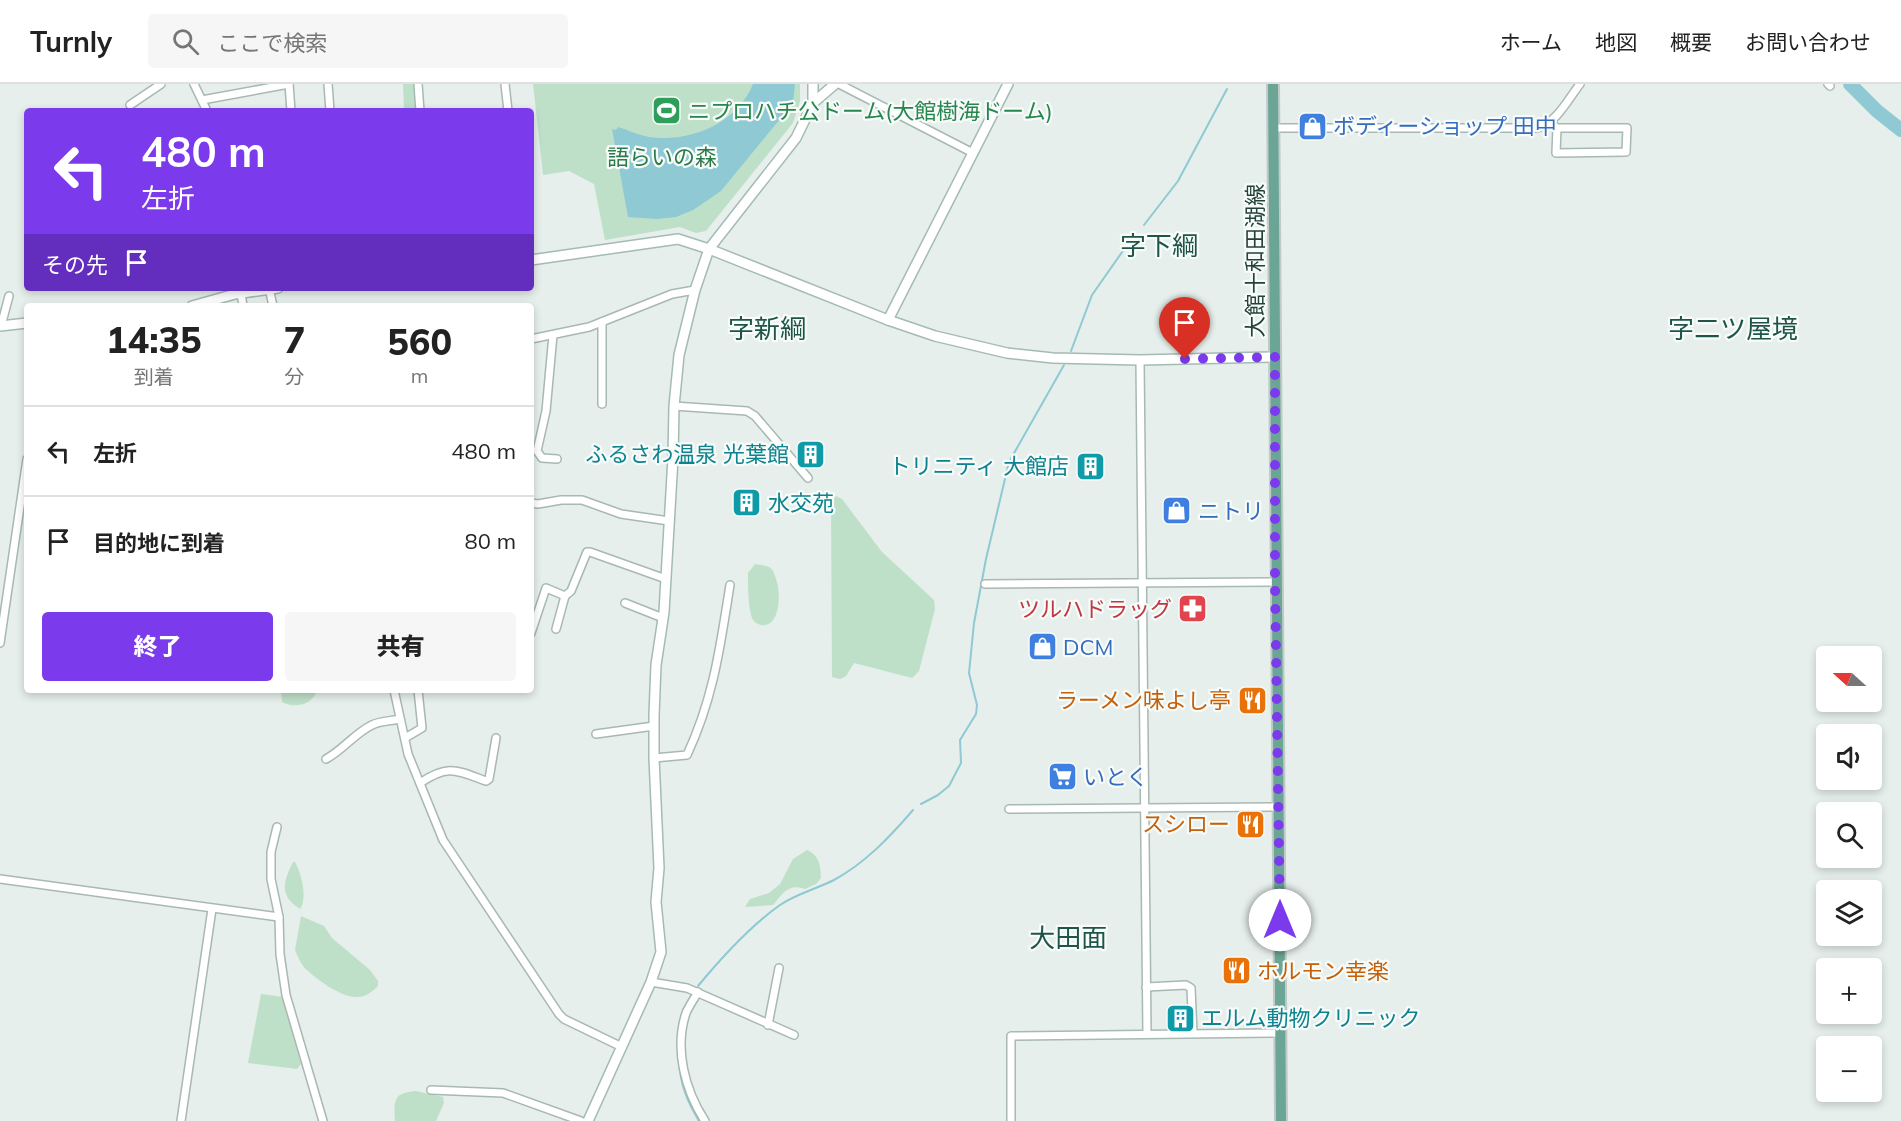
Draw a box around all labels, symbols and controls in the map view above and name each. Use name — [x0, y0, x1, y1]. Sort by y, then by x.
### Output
search box — [148, 14, 568, 68]
text: Turnly — [30, 24, 112, 59]
icon: search — [169, 25, 202, 58]
text: ここで検索 — [217, 29, 327, 57]
text: ホーム — [1500, 29, 1562, 55]
text: 地図 — [1595, 29, 1637, 55]
text: 概要 — [1670, 29, 1712, 55]
text: お問い合わせ — [1745, 29, 1871, 55]
sports icon: ニプロハチ公ドーム(大館樹海ドーム) — [651, 95, 683, 127]
place label: ニプロハチ公ドーム(大館樹海ドーム) — [688, 97, 1053, 125]
shop icon: ボディーショップ 田中 — [1296, 110, 1328, 142]
place label: ボディーショップ 田中 — [1333, 112, 1557, 140]
text: 480 m — [141, 125, 266, 178]
icon: left — [42, 132, 120, 210]
park label: 語らいの森 — [607, 143, 717, 171]
text: 左折 — [141, 181, 195, 215]
street label: 大館十和田湖線 — [1241, 184, 1269, 338]
district label: 字下綱 — [1120, 229, 1198, 262]
icon: arrive — [120, 246, 153, 279]
text: その先 — [42, 251, 108, 279]
pin — [1159, 297, 1210, 359]
icon: arrive — [1168, 306, 1201, 339]
district label: 字新綱 — [728, 312, 806, 345]
district label: 字二ツ屋境 — [1668, 312, 1798, 345]
text: 14:35 — [106, 317, 202, 362]
text: 7 — [284, 317, 305, 362]
text: 560 — [387, 319, 452, 364]
text: m — [411, 363, 428, 388]
text: 到着 — [134, 364, 174, 389]
text: 分 — [284, 364, 304, 389]
icon: left — [42, 435, 75, 468]
text: 480 m — [451, 437, 516, 465]
building icon: ふるさわ温泉 光葉館 — [794, 438, 826, 470]
text: 左折 — [93, 439, 137, 467]
place label: ふるさわ温泉 光葉館 — [585, 440, 789, 468]
building icon: トリニティ 大館店 — [1074, 450, 1106, 482]
place label: トリニティ 大館店 — [889, 452, 1069, 480]
building icon: 水交苑 — [731, 487, 763, 519]
place label: 水交苑 — [768, 489, 834, 517]
shop icon: ニトリ — [1161, 495, 1193, 527]
place label: ニトリ — [1198, 497, 1264, 525]
icon: arrive — [42, 525, 75, 558]
text: 80 m — [465, 527, 516, 555]
text: 目的地に到着 — [93, 529, 225, 557]
pharmacy icon: ツルハドラッグ — [1177, 593, 1209, 625]
place label: ツルハドラッグ — [1018, 595, 1172, 623]
button: 終了 — [42, 612, 273, 681]
button: 共有 — [285, 612, 516, 681]
shop icon: DCM — [1026, 631, 1058, 663]
place label: DCM — [1063, 633, 1113, 661]
north arrow — [1816, 646, 1882, 712]
map controls — [1816, 646, 1882, 1102]
restaurant icon: ラーメン味よし亭 — [1236, 684, 1268, 716]
place label: ラーメン味よし亭 — [1056, 686, 1231, 714]
button: sound — [1816, 724, 1882, 790]
supermarket icon: いとく — [1046, 761, 1078, 793]
place label: いとく — [1083, 763, 1148, 791]
button: search — [1816, 802, 1882, 868]
restaurant icon: スシロー — [1235, 808, 1267, 840]
place label: スシロー — [1142, 810, 1230, 838]
button: layers — [1816, 880, 1882, 946]
position arrow — [1248, 888, 1312, 952]
district label: 大田面 — [1029, 921, 1107, 954]
restaurant icon: ホルモン幸楽 — [1220, 955, 1252, 987]
place label: ホルモン幸楽 — [1257, 957, 1389, 985]
button: + — [1816, 958, 1882, 1024]
building icon: エルム動物クリニック — [1164, 1002, 1196, 1034]
place label: エルム動物クリニック — [1201, 1004, 1421, 1032]
button: − — [1816, 1036, 1882, 1102]

